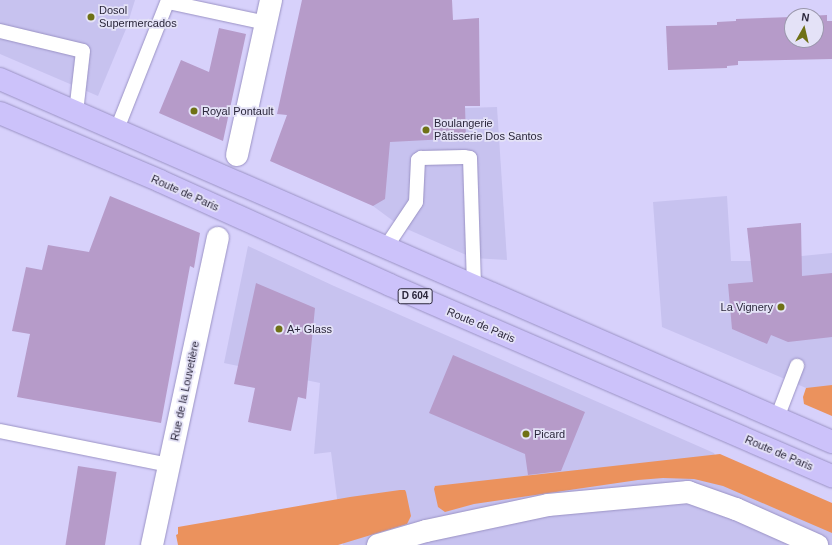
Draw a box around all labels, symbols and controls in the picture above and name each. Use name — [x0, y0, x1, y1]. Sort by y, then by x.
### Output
place label: Dosol Supermercados — [99, 4, 177, 30]
north arrow — [784, 8, 824, 48]
text: N — [801, 11, 810, 24]
marker: Dosol Supermercados — [86, 12, 96, 22]
place label: Royal Pontault — [202, 104, 274, 118]
marker: Royal Pontault — [189, 106, 199, 116]
place label: Boulangerie Pâtisserie Dos Santos — [434, 117, 542, 143]
marker: Boulangerie Pâtisserie Dos Santos — [421, 125, 431, 135]
street label: Route de Paris — [149, 172, 221, 214]
road number: D 604 — [397, 288, 433, 304]
place label: La Vignery — [721, 300, 773, 314]
marker: La Vignery — [776, 302, 786, 312]
street label: Route de Paris — [445, 305, 517, 345]
place label: A+ Glass — [287, 322, 332, 336]
marker: A+ Glass — [274, 324, 284, 334]
street label: Rue de la Louvetière — [168, 340, 202, 442]
place label: Picard — [534, 427, 565, 441]
marker: Picard — [521, 429, 531, 439]
street label: Route de Paris — [743, 433, 815, 473]

